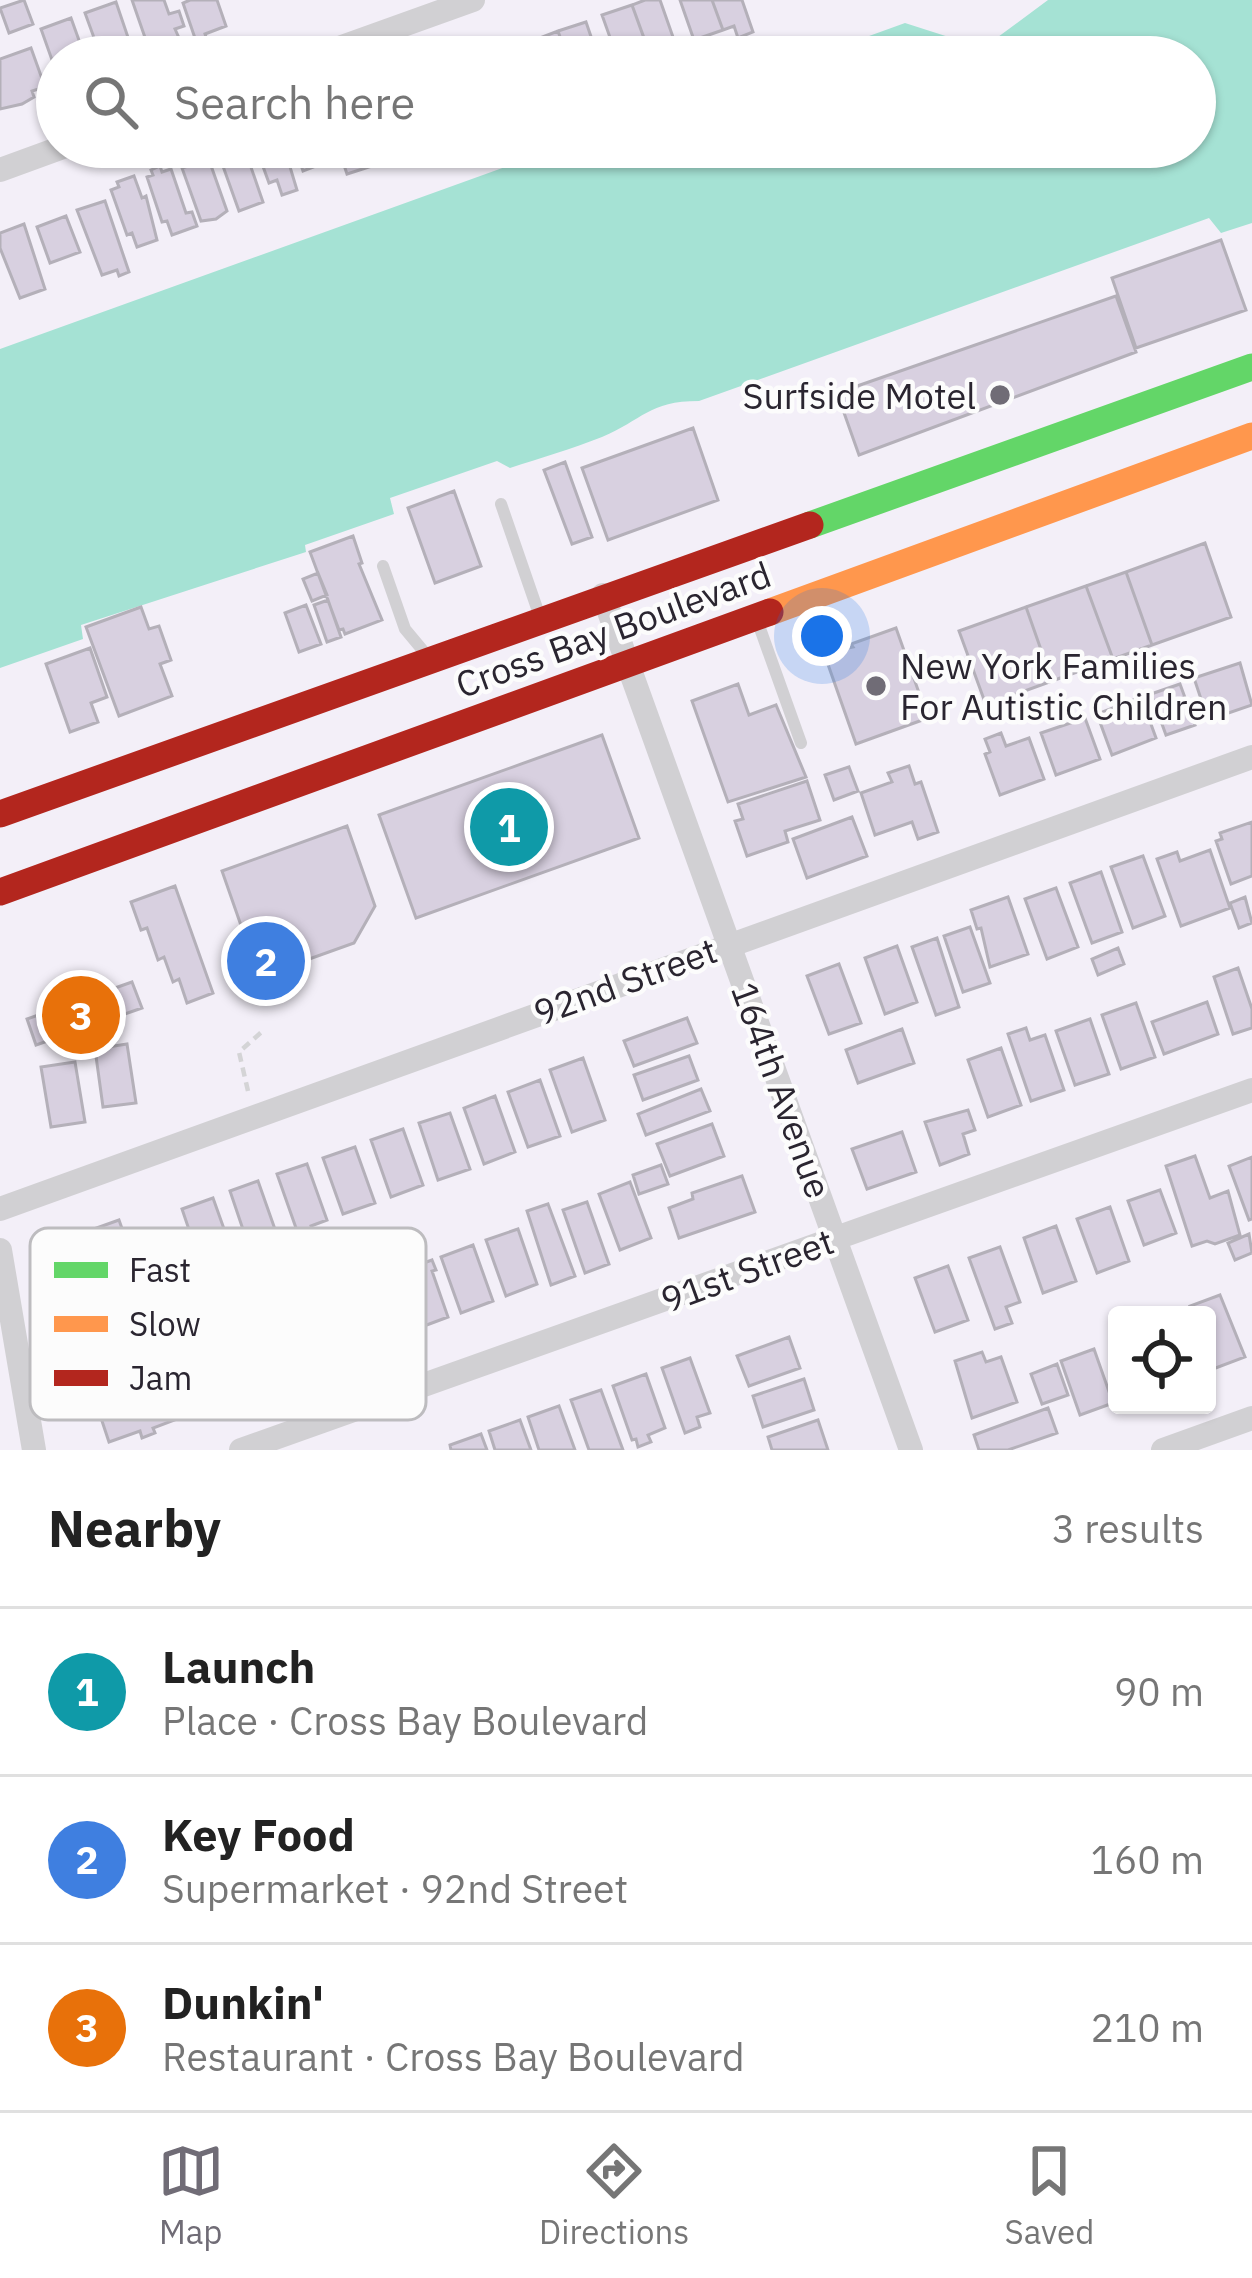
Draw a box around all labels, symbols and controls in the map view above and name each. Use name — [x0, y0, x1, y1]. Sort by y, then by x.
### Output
search box — [36, 36, 1216, 168]
icon: search — [78, 69, 144, 135]
text: Search here — [174, 73, 415, 131]
place label: Surfside Motel — [743, 372, 976, 419]
marker: Surfside Motel — [987, 382, 1013, 408]
street label: Cross Bay Boulevard — [449, 550, 777, 708]
your location — [792, 606, 852, 666]
place label: New York Families For Autistic Children — [900, 642, 1228, 730]
marker: New York Families For Autistic Children — [863, 673, 889, 699]
pin: 1 — [470, 782, 548, 872]
pin: 2 — [227, 916, 305, 1006]
street label: 92nd Street — [527, 926, 723, 1036]
pin: 3 — [42, 970, 120, 1060]
street label: 164th Avenue — [721, 975, 843, 1205]
street label: 91st Street — [654, 1217, 840, 1323]
legend — [30, 1228, 426, 1420]
text: Fast — [129, 1248, 191, 1291]
text: Slow — [129, 1302, 201, 1345]
map controls — [1108, 1306, 1216, 1414]
button: locate — [1108, 1306, 1216, 1414]
text: Jam — [129, 1356, 192, 1399]
text: Nearby — [48, 1495, 221, 1561]
text: 3 results — [1052, 1503, 1204, 1554]
text: Launch — [162, 1637, 315, 1695]
text: 1 — [75, 1666, 99, 1717]
text: 90 m — [1114, 1666, 1204, 1717]
text: Place · Cross Bay Boulevard — [162, 1695, 648, 1746]
text: Key Food — [162, 1805, 355, 1863]
text: 2 — [75, 1834, 99, 1885]
text: 160 m — [1091, 1834, 1204, 1885]
text: Supermarket · 92nd Street — [162, 1863, 628, 1914]
text: Dunkin' — [162, 1973, 324, 2031]
text: 3 — [75, 2002, 99, 2053]
text: 210 m — [1091, 2002, 1204, 2053]
text: Restaurant · Cross Bay Boulevard — [162, 2031, 745, 2082]
tab: Map — [158, 2138, 224, 2253]
tab: Directions — [539, 2138, 689, 2253]
tab: Saved — [1005, 2138, 1094, 2253]

